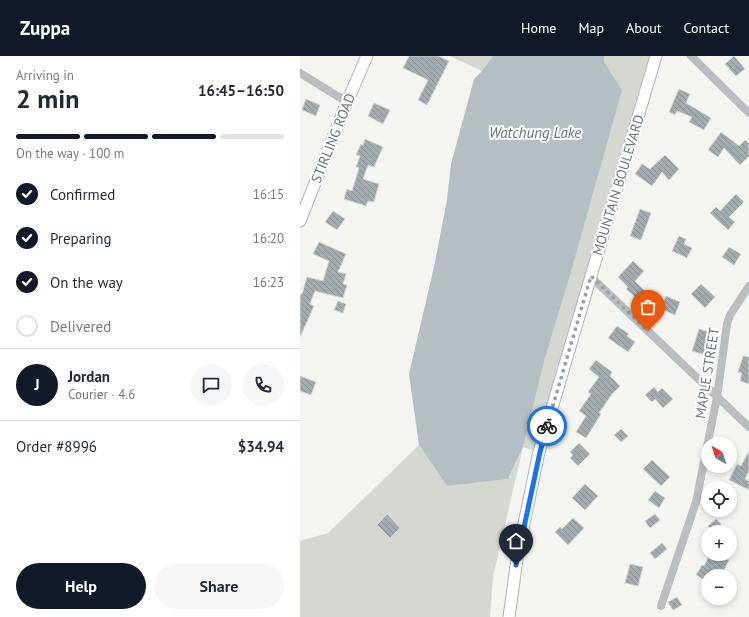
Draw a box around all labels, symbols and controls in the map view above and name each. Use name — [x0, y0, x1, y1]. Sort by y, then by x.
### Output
text: Zuppa — [20, 16, 70, 40]
text: Home — [521, 19, 556, 37]
text: Map — [578, 19, 604, 37]
text: About — [626, 19, 662, 37]
text: Contact — [684, 19, 729, 37]
text: Arriving in — [16, 67, 74, 84]
text: 16:45–16:50 — [198, 81, 284, 100]
text: 2 min — [16, 82, 79, 115]
street label: STIRLING ROAD — [307, 91, 359, 185]
street label: MOUNTAIN BOULEVARD — [588, 113, 648, 257]
water label: Watchung Lake — [489, 123, 581, 142]
text: On the way · 100 m — [16, 145, 124, 162]
icon: check — [16, 183, 38, 205]
text: Confirmed — [50, 185, 115, 204]
text: 16:15 — [253, 186, 284, 203]
icon: check — [16, 227, 38, 249]
text: Preparing — [50, 229, 112, 248]
text: 16:20 — [253, 230, 284, 247]
icon: check — [16, 271, 38, 293]
text: On the way — [50, 273, 123, 292]
text: 16:23 — [253, 274, 284, 291]
pin — [631, 290, 665, 331]
icon: bag — [637, 296, 659, 318]
text: Delivered — [50, 317, 111, 336]
street label: MAPLE STREET — [691, 326, 723, 420]
button: chat — [190, 364, 232, 406]
button: phone — [242, 364, 284, 406]
text: Jordan — [68, 367, 110, 386]
text: J — [34, 375, 40, 394]
text: Courier · 4.6 — [68, 386, 135, 403]
courier — [527, 406, 567, 446]
icon: bike — [536, 415, 558, 437]
text: Order #8996 — [16, 437, 97, 456]
text: $34.94 — [238, 437, 284, 456]
north arrow — [701, 437, 737, 473]
map controls — [701, 437, 737, 605]
button: locate — [701, 481, 737, 517]
pin — [499, 524, 533, 565]
button: + — [701, 525, 737, 561]
icon: home — [505, 530, 527, 552]
button: Help — [16, 563, 146, 609]
button: Share — [154, 563, 284, 609]
button: − — [701, 569, 737, 605]

